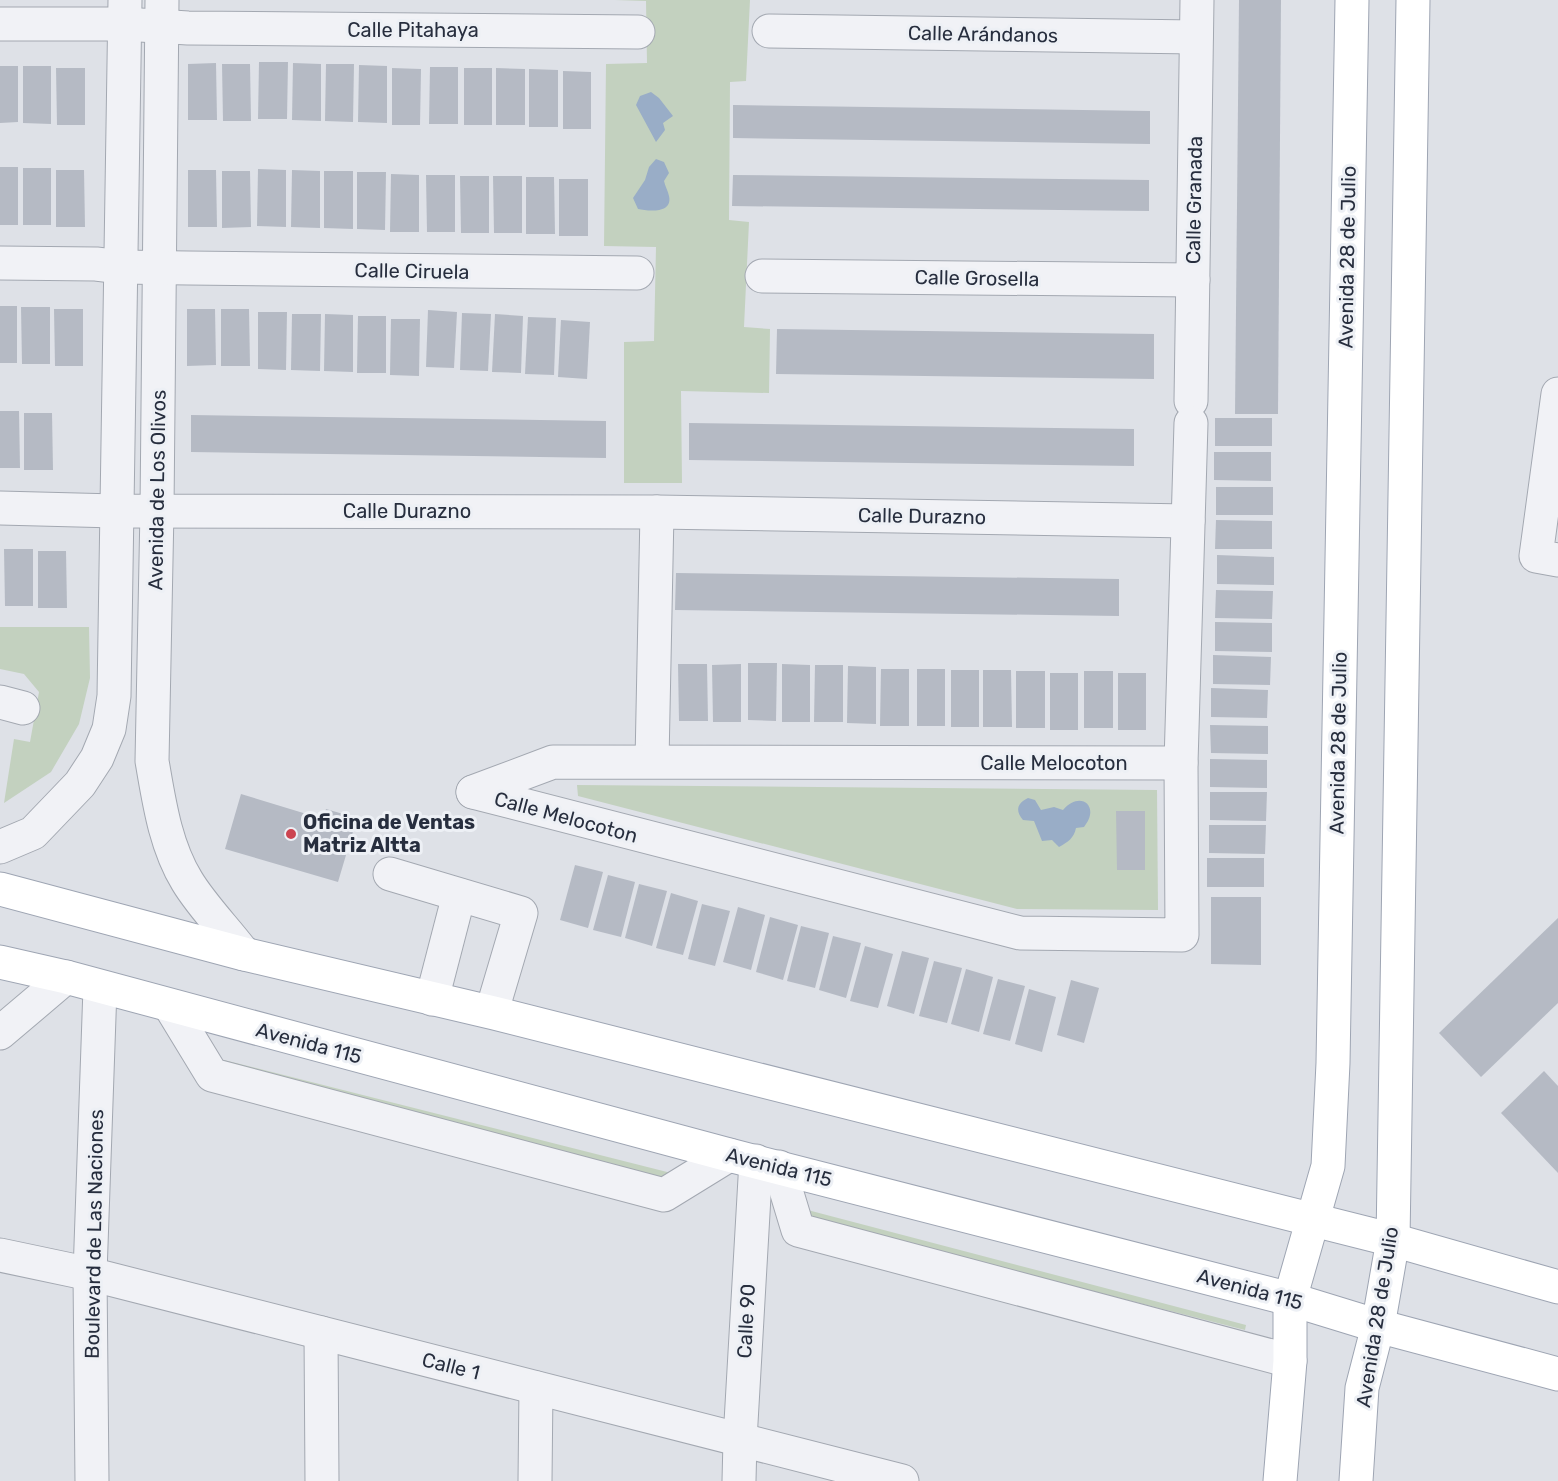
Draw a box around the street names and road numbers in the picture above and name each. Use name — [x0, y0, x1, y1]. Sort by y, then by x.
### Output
street label: Calle Pitahaya — [347, 18, 479, 42]
street label: Calle Arándanos — [908, 21, 1058, 47]
street label: Calle Granada — [1181, 136, 1207, 264]
street label: Avenida 28 de Julio — [1333, 165, 1361, 349]
street label: Calle Ciruela — [354, 258, 470, 284]
street label: Calle Grosella — [914, 265, 1040, 291]
street label: Avenida de Los Olivos — [143, 389, 171, 591]
street label: Calle Durazno — [343, 499, 471, 523]
street label: Calle Durazno — [858, 503, 986, 529]
street label: Avenida 28 de Julio — [1324, 651, 1352, 835]
street label: Calle Melocoton — [980, 751, 1128, 775]
street label: Calle Melocoton — [492, 786, 640, 848]
street label: Avenida 115 — [253, 1017, 365, 1069]
street label: Boulevard de Las Naciones — [80, 1109, 108, 1359]
street label: Avenida 115 — [723, 1142, 835, 1192]
street label: Avenida 28 de Julio — [1351, 1225, 1403, 1409]
street label: Avenida 115 — [1194, 1263, 1306, 1315]
street label: Calle 90 — [732, 1283, 760, 1359]
street label: Calle 1 — [420, 1347, 482, 1385]

